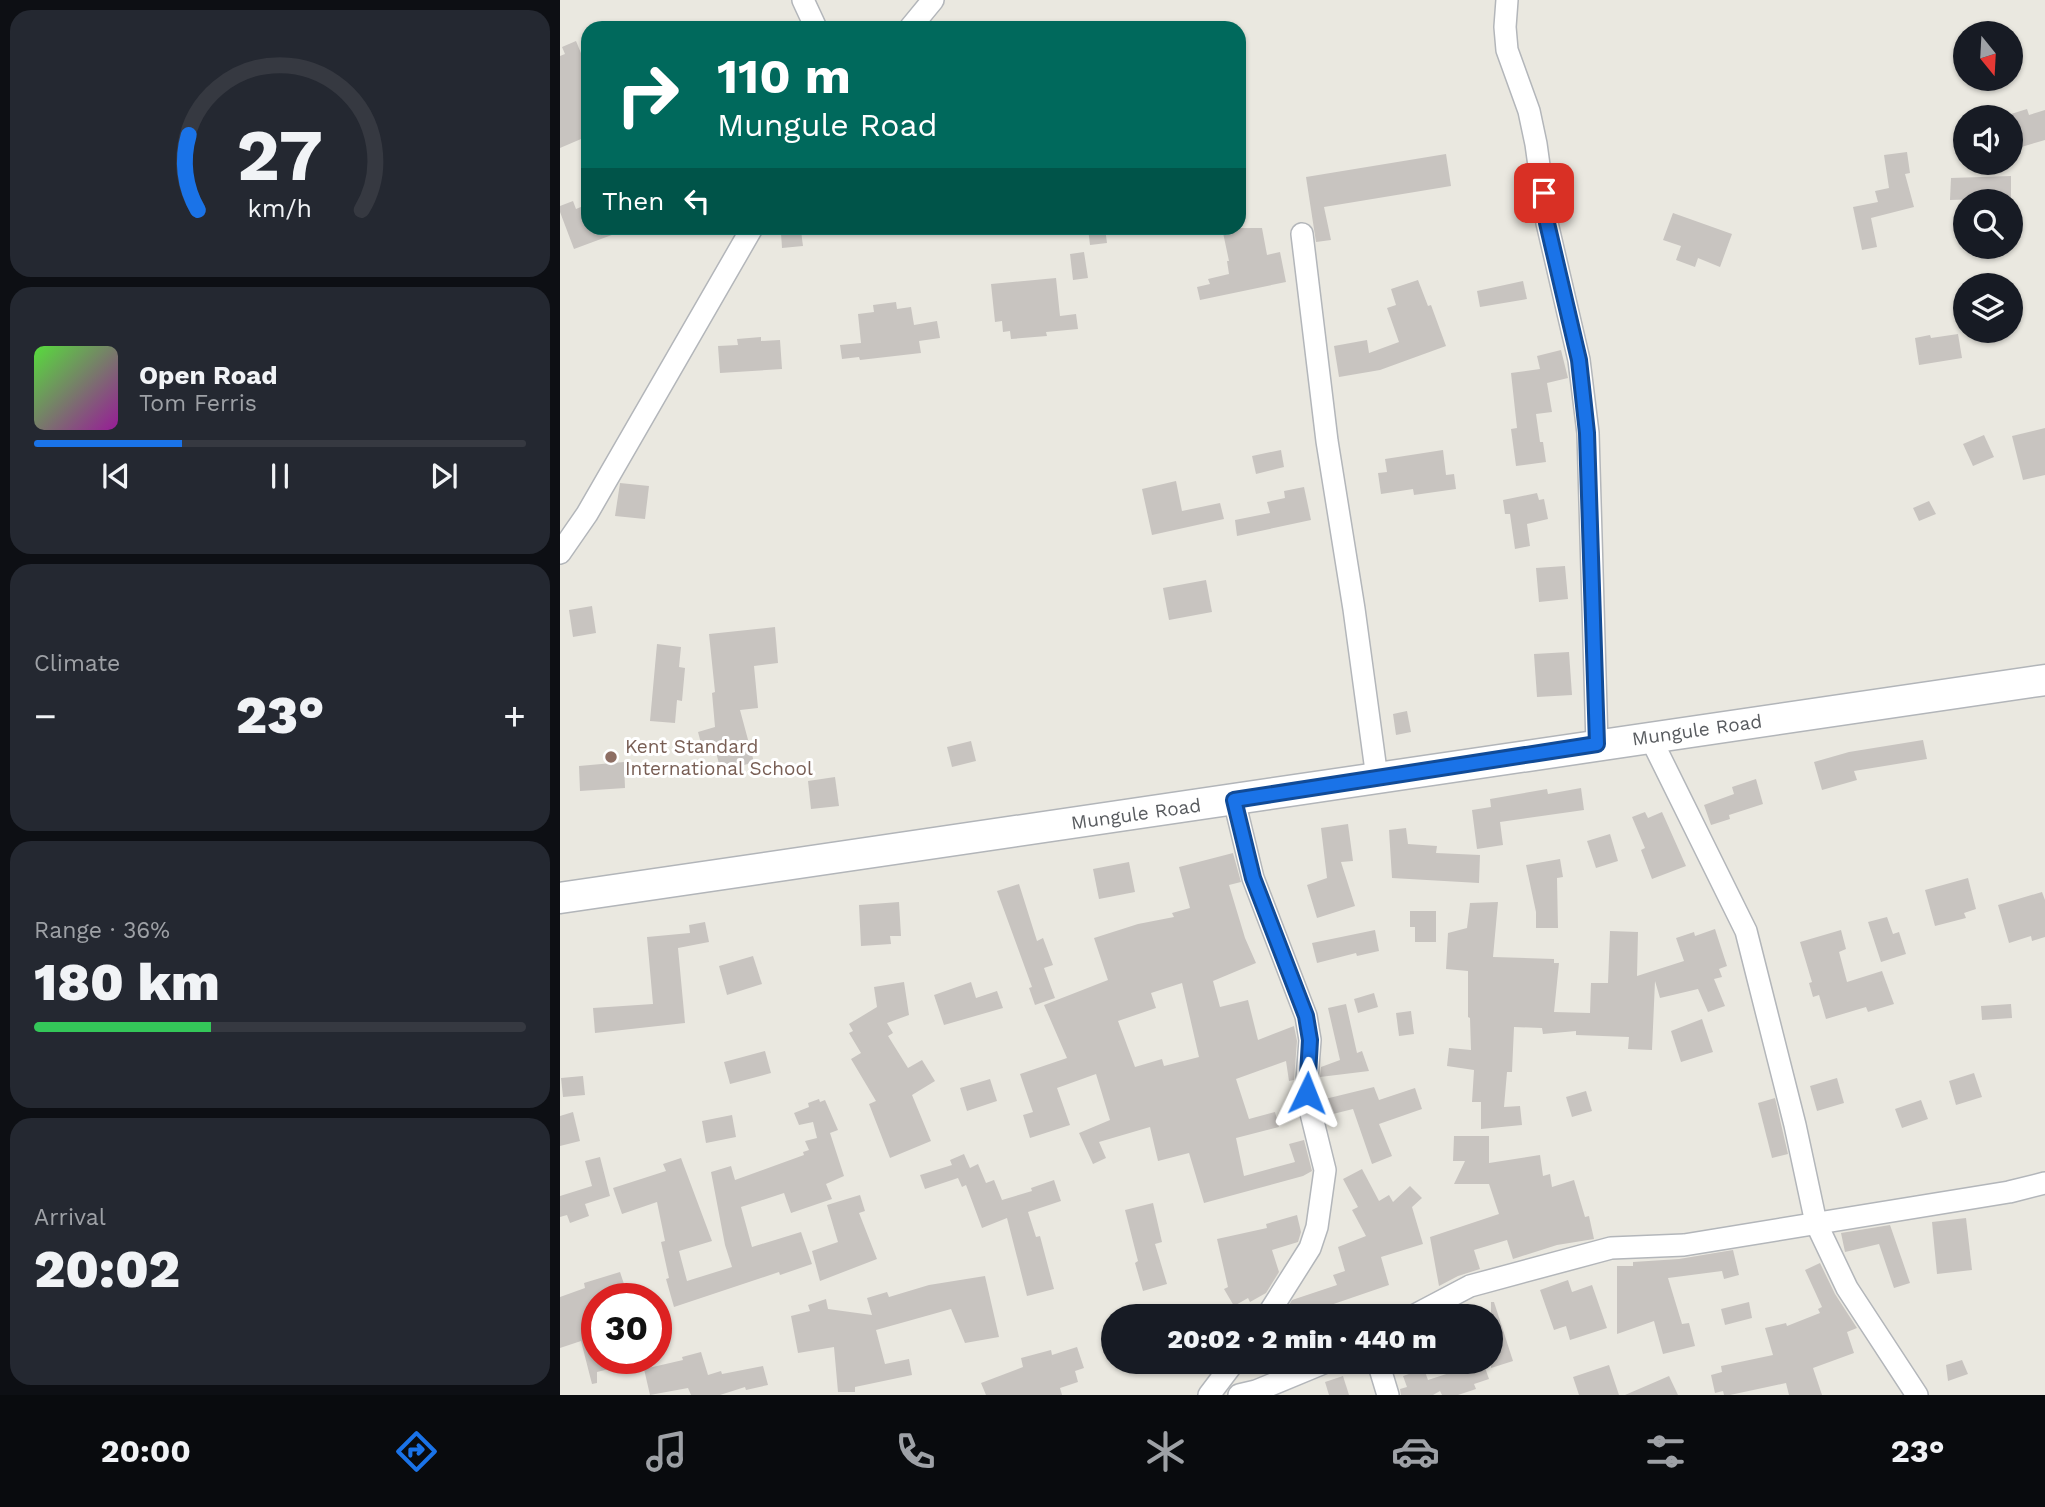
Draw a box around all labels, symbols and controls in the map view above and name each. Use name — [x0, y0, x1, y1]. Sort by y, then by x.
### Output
north arrow — [1953, 21, 2023, 91]
map controls — [1953, 21, 2023, 343]
text: 110 m — [717, 47, 851, 105]
icon: right — [602, 49, 693, 140]
button: sound — [1953, 105, 2023, 175]
text: Mungule Road — [717, 106, 938, 144]
text: 27 — [237, 112, 323, 198]
pin — [1514, 163, 1574, 223]
icon: arrive — [1525, 174, 1563, 212]
icon: left — [678, 182, 716, 220]
text: Then — [602, 186, 664, 216]
button: search — [1953, 189, 2023, 259]
text: km/h — [248, 193, 312, 222]
button: layers — [1953, 273, 2023, 343]
text: Open Road — [139, 360, 277, 390]
text: Tom Ferris — [139, 390, 257, 417]
icon: previous — [97, 457, 135, 495]
icon: pause — [261, 457, 299, 495]
icon: next — [425, 457, 463, 495]
text: Climate — [34, 650, 120, 677]
text: 23° — [236, 685, 324, 746]
text: − — [34, 694, 57, 738]
text: + — [503, 694, 526, 738]
street label: Mungule Road — [1631, 709, 1763, 751]
place label: Kent Standard International School — [625, 735, 813, 780]
marker: Kent Standard International School — [603, 749, 619, 765]
street label: Mungule Road — [1070, 793, 1202, 835]
text: Range · 36% — [34, 917, 170, 944]
text: 180 km — [34, 952, 220, 1013]
position arrow — [1270, 1056, 1344, 1130]
text: Arrival — [34, 1204, 106, 1231]
text: 20:02 — [34, 1239, 180, 1300]
speed limit sign: 30 — [581, 1283, 672, 1374]
text: 20:02 · 2 min · 440 m — [1167, 1324, 1437, 1354]
icon: directions — [392, 1427, 441, 1476]
icon: music — [642, 1427, 691, 1476]
icon: phone — [891, 1427, 940, 1476]
icon: climate — [1141, 1427, 1190, 1476]
icon: car — [1391, 1427, 1440, 1476]
icon: filters — [1641, 1427, 1690, 1476]
text: 20:00 — [100, 1432, 191, 1470]
text: 23° — [1891, 1432, 1945, 1470]

